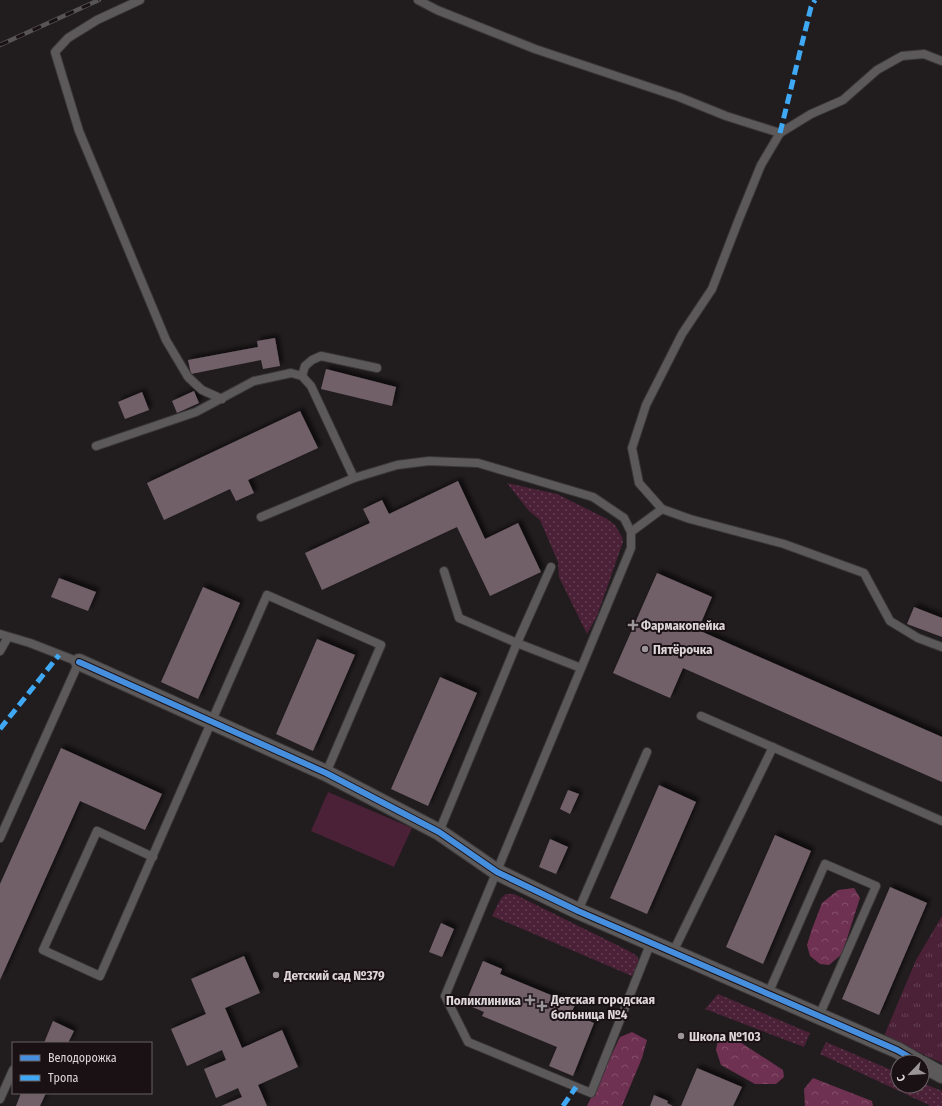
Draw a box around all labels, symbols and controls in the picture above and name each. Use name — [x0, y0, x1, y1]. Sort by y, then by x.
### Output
place label: Фармакопейка — [641, 618, 726, 633]
marker: Фармакопейка — [628, 620, 638, 630]
place label: Пятёрочка — [653, 642, 713, 657]
marker: Пятёрочка — [640, 644, 650, 654]
place label: Детский сад №379 — [283, 968, 385, 983]
marker: Детский сад №379 — [271, 970, 281, 980]
place label: Детская городская больница №4 — [550, 992, 655, 1022]
place label: Поликлиника — [446, 993, 522, 1008]
marker: Поликлиника — [524, 994, 536, 1006]
marker: Детская городская больница №4 — [536, 1000, 548, 1012]
place label: Школа №103 — [689, 1029, 761, 1044]
marker: Школа №103 — [676, 1031, 686, 1041]
legend — [12, 1042, 152, 1094]
text: Велодорожка — [48, 1051, 117, 1065]
north arrow — [890, 1054, 930, 1094]
text: Тропа — [48, 1071, 79, 1085]
text: С — [894, 1072, 908, 1083]

